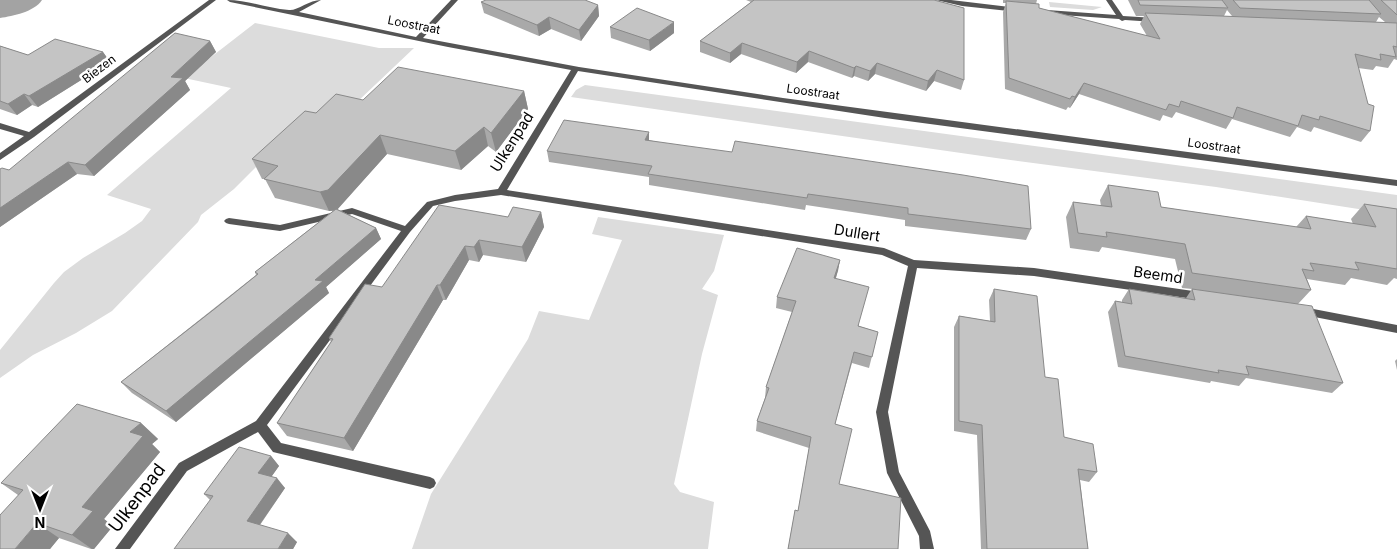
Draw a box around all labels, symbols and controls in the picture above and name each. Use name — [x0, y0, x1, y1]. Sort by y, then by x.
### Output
street label: Loostraat — [386, 12, 442, 37]
street label: Biezen — [79, 51, 118, 86]
street label: Loostraat — [786, 80, 841, 103]
street label: Ulkenpad — [486, 108, 537, 175]
street label: Loostraat — [1187, 134, 1242, 157]
street label: Dullert — [833, 219, 882, 246]
street label: Beemd — [1132, 262, 1184, 287]
street label: Ulkenpad — [104, 459, 169, 536]
north arrow — [15, 484, 65, 534]
text: N — [35, 514, 45, 531]

